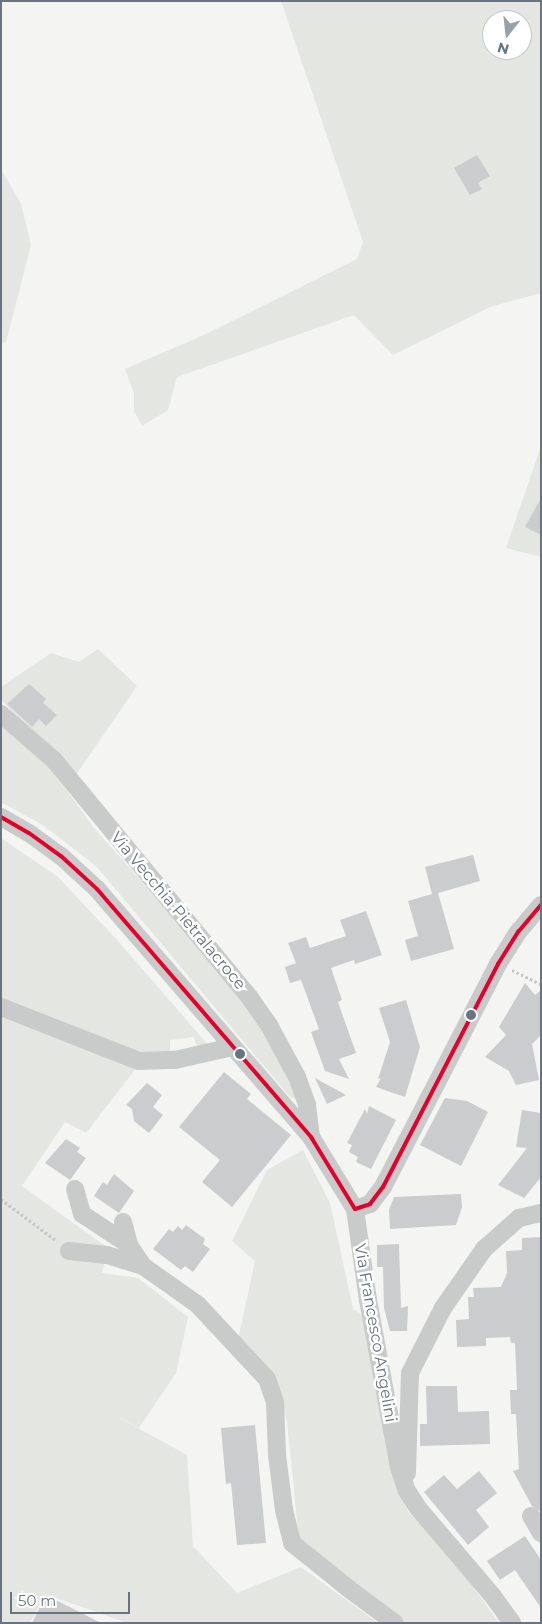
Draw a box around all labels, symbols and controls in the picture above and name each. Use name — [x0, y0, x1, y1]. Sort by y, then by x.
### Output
north arrow — [482, 10, 532, 60]
text: N — [495, 38, 511, 59]
street label: Via Vecchia Pietralacroce — [106, 828, 250, 994]
unlabelled marker — [466, 1010, 476, 1020]
unlabelled marker — [235, 1049, 245, 1059]
street label: Via Francesco Angelini — [350, 1242, 400, 1424]
scale bar — [12, 1582, 132, 1614]
text: 50 m — [18, 1591, 56, 1610]

